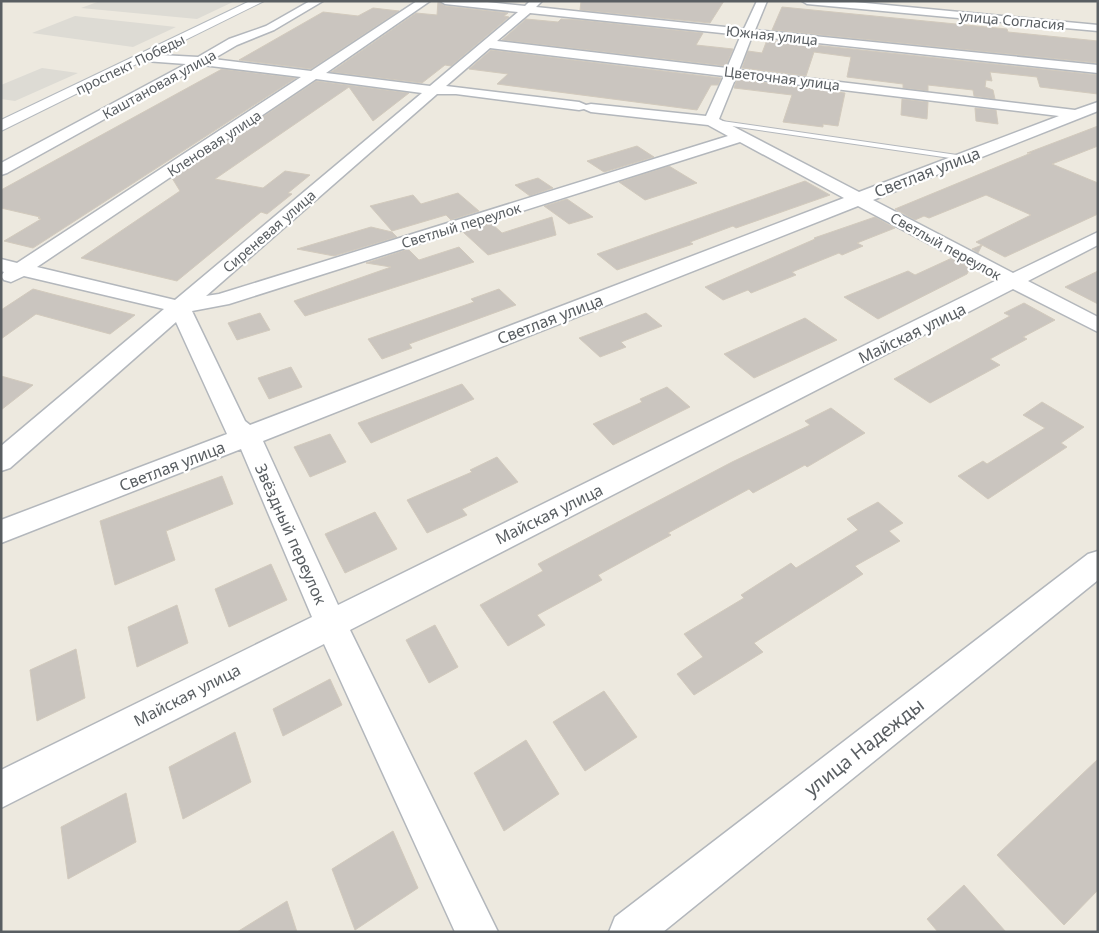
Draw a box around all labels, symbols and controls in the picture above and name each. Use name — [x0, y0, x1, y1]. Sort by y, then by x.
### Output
street label: улица Согласия — [958, 6, 1066, 34]
street label: Южная улица — [725, 21, 819, 49]
street label: проспект Победы — [72, 29, 188, 99]
street label: Каштановая улица — [99, 45, 219, 123]
street label: Цветочная улица — [723, 61, 841, 95]
street label: Кленовая улица — [163, 105, 265, 181]
street label: Светлая улица — [871, 142, 983, 202]
street label: Сиреневая улица — [219, 185, 319, 277]
street label: Светлый переулок — [399, 198, 524, 252]
street label: Светлый переулок — [887, 208, 1005, 285]
street label: Светлая улица — [494, 289, 606, 349]
street label: Майская улица — [855, 297, 969, 369]
street label: Светлая улица — [116, 436, 228, 496]
street label: Звёздный переулок — [250, 460, 332, 608]
street label: Майская улица — [492, 478, 606, 550]
street label: Майская улица — [130, 659, 244, 731]
street label: улица Надежды — [799, 692, 929, 802]

